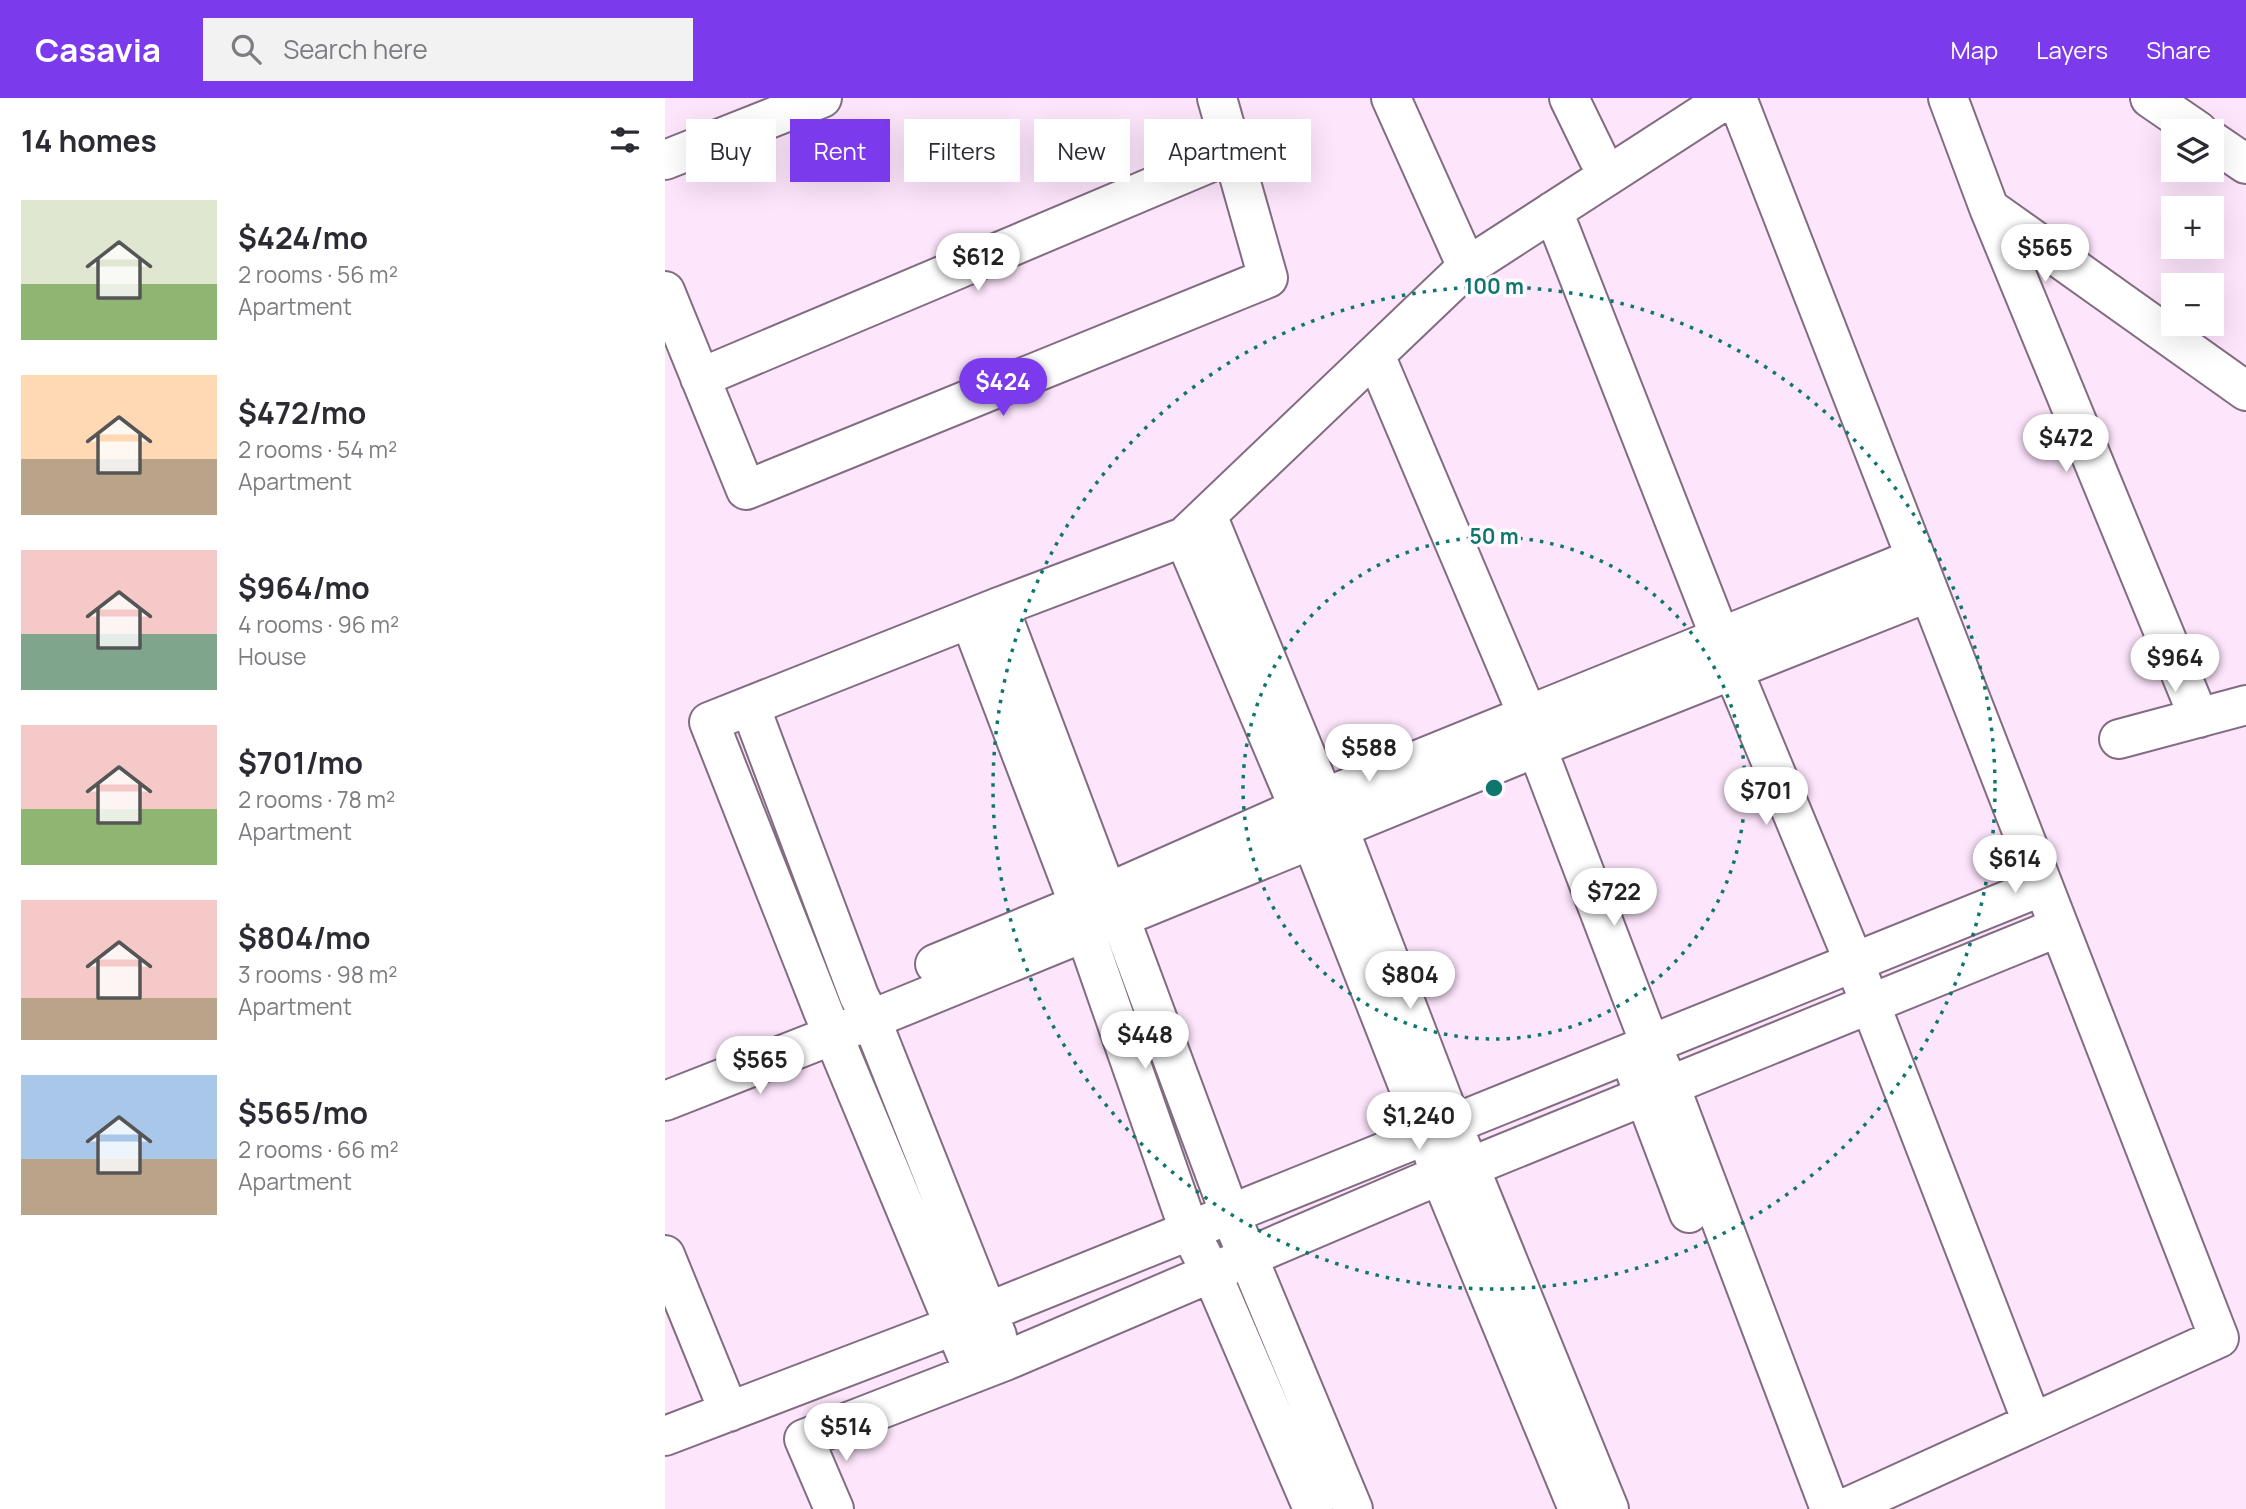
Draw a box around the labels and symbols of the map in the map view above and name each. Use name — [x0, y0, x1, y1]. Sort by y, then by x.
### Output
pin: $565 — [2004, 225, 2086, 284]
pin: $612 — [937, 234, 1019, 293]
text: 100 m — [1464, 272, 1524, 300]
pin: $424 — [962, 358, 1044, 418]
pin: $472 — [2025, 414, 2107, 474]
text: 50 m — [1469, 522, 1519, 550]
pin: $964 — [2134, 634, 2216, 694]
pin: $588 — [1328, 724, 1410, 784]
pin: $701 — [1725, 768, 1807, 827]
centre of rings — [1482, 776, 1506, 800]
pin: $614 — [1974, 836, 2056, 895]
pin: $722 — [1573, 868, 1655, 928]
pin: $804 — [1369, 951, 1451, 1011]
pin: $448 — [1104, 1012, 1186, 1071]
pin: $565 — [719, 1037, 801, 1096]
pin: $1,240 — [1362, 1093, 1476, 1152]
pin: $514 — [805, 1404, 887, 1463]

